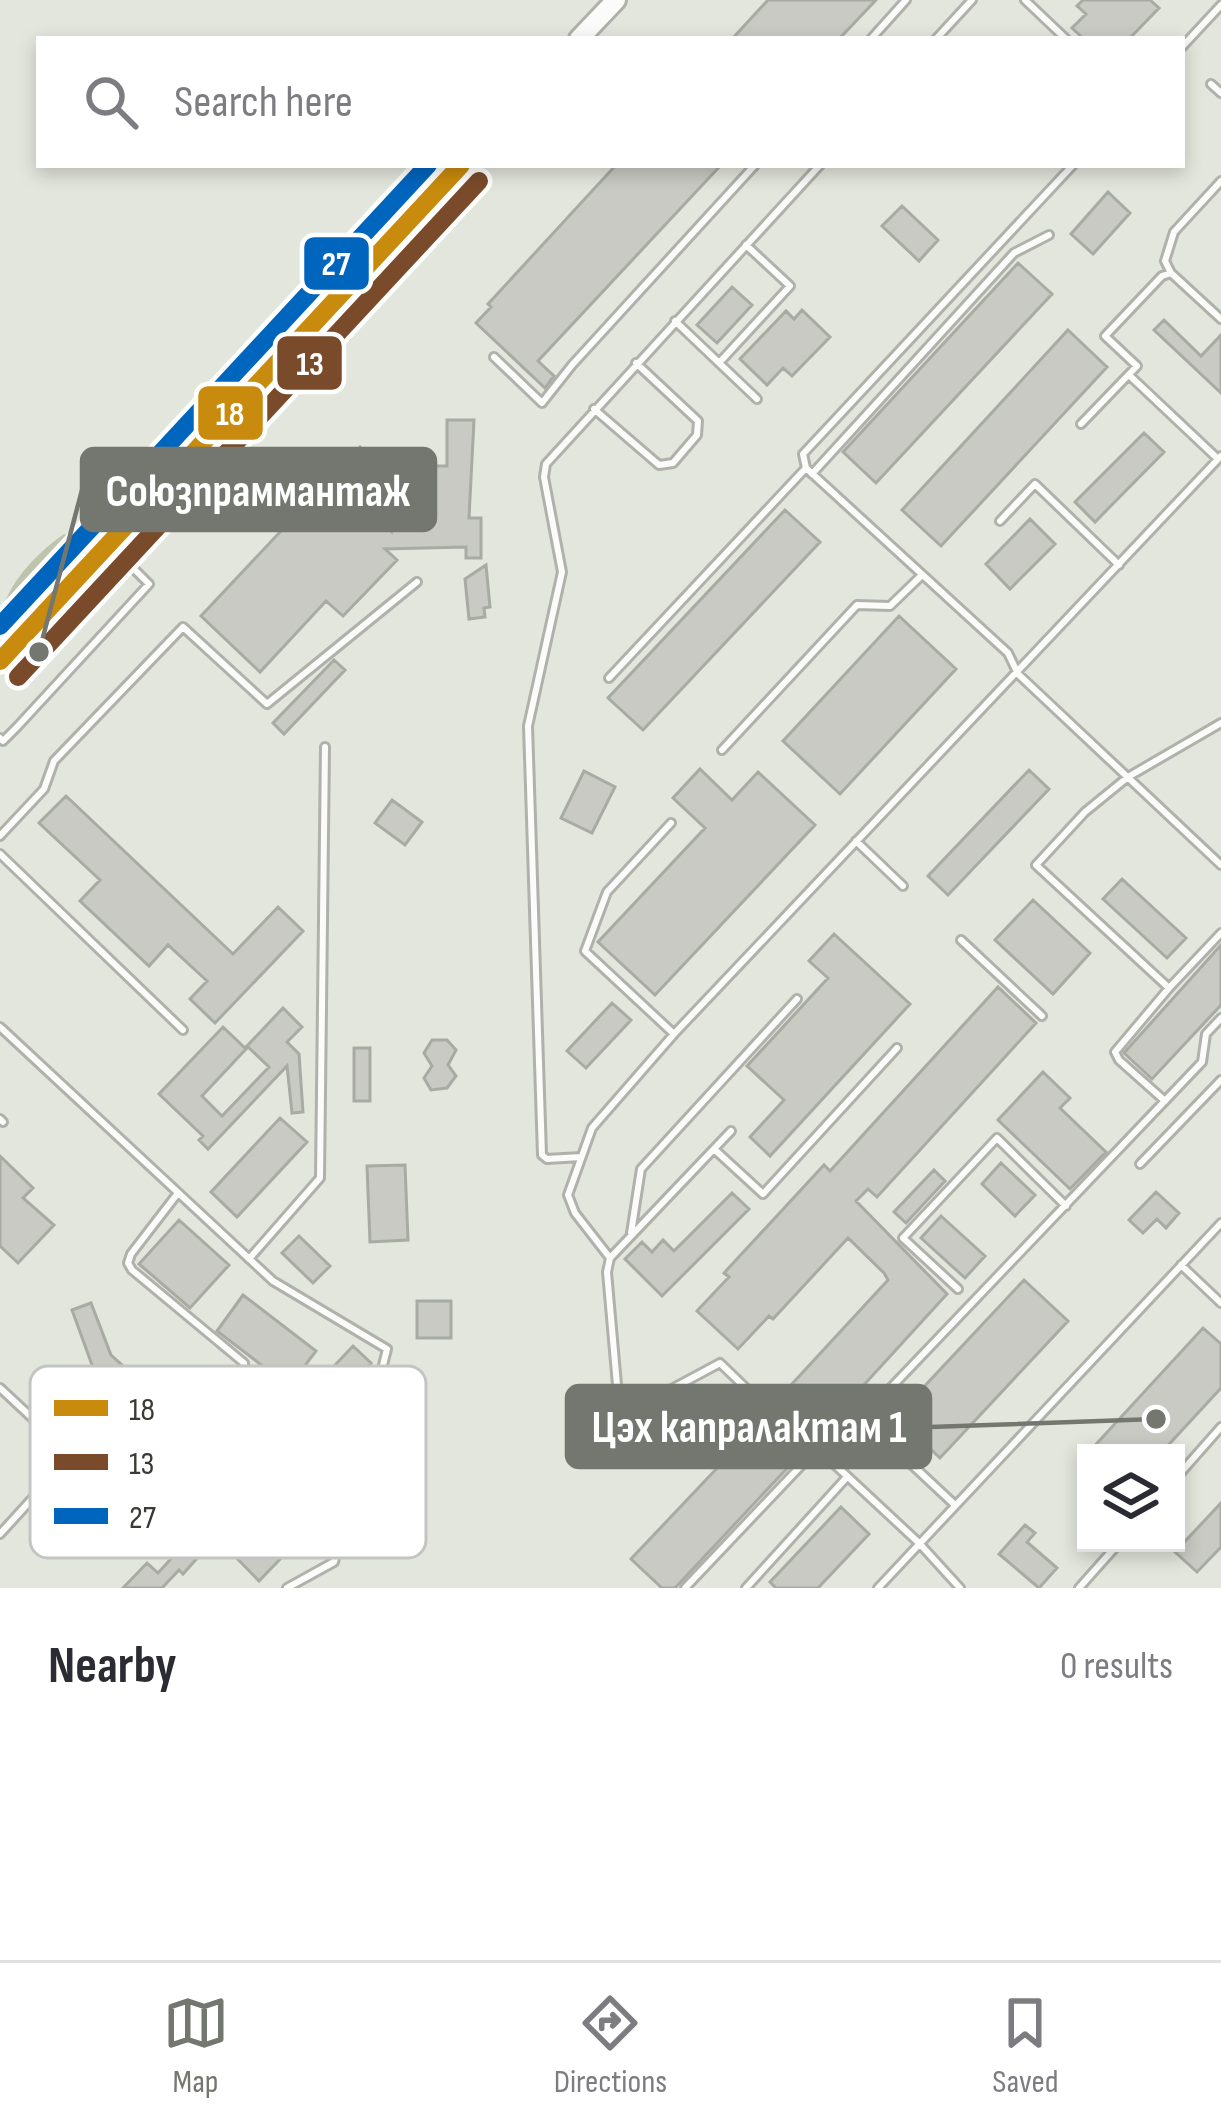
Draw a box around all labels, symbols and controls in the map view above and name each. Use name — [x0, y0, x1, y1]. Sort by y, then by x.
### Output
search box — [36, 36, 1185, 168]
icon: search — [78, 69, 144, 135]
text: Search here — [174, 75, 353, 130]
line badge: 27 — [302, 235, 371, 292]
text: 27 — [322, 245, 351, 285]
line badge: 13 — [275, 334, 344, 392]
text: 13 — [296, 345, 324, 385]
line badge: 18 — [196, 384, 265, 442]
text: 18 — [216, 395, 244, 435]
callout: Союзпраммантаж — [82, 449, 435, 530]
text: Союзпраммантаж — [106, 465, 411, 520]
legend — [30, 1366, 426, 1558]
callout: Цэх капралактам 1 — [567, 1386, 930, 1467]
text: 18 — [129, 1390, 155, 1430]
text: Цэх капралактам 1 — [591, 1401, 907, 1456]
text: 13 — [129, 1444, 154, 1484]
map controls — [1077, 1444, 1185, 1552]
button: layers — [1077, 1444, 1185, 1552]
text: 27 — [129, 1498, 156, 1538]
text: Nearby — [48, 1636, 177, 1697]
text: 0 results — [1060, 1643, 1173, 1690]
tab: Map — [163, 1990, 229, 2102]
tab: Directions — [554, 1990, 667, 2102]
tab: Saved — [992, 1990, 1058, 2102]

